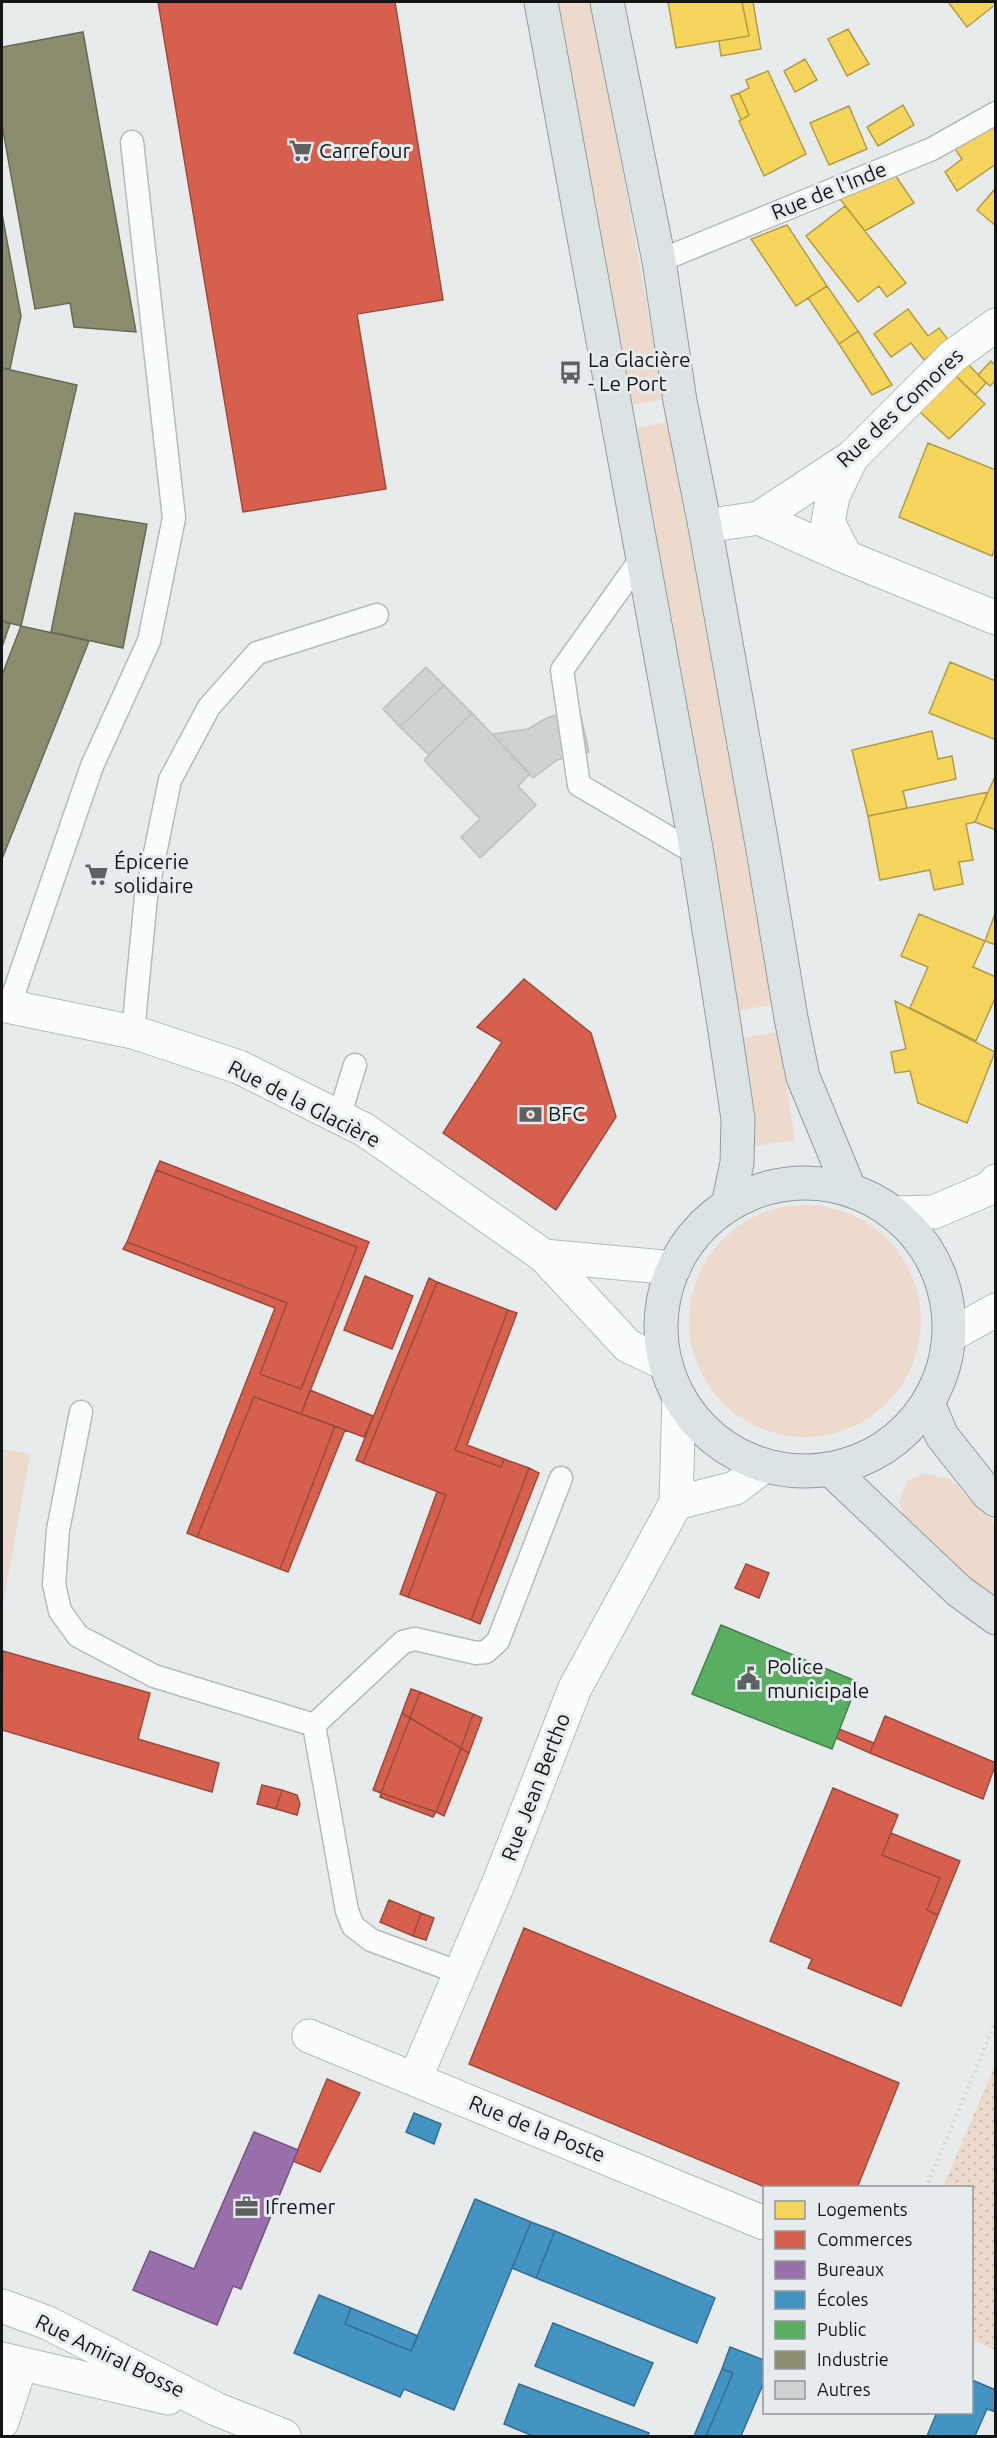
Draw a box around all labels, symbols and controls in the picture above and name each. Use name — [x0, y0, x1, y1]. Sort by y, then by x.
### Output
supermarket icon: Carrefour — [288, 138, 314, 164]
place label: Carrefour — [319, 138, 410, 162]
street label: Rue de l'Inde — [768, 156, 890, 224]
street label: Rue des Comores — [831, 343, 967, 472]
place label: La Glacière - Le Port — [588, 347, 691, 395]
bus stop icon: La Glacière - Le Port — [557, 359, 583, 385]
place label: Épicerie solidaire — [114, 849, 194, 897]
supermarket icon: Épicerie solidaire — [83, 861, 109, 887]
street label: Rue de la Glacière — [224, 1054, 385, 1152]
bank icon: BFC — [517, 1101, 543, 1127]
place label: BFC — [548, 1101, 585, 1125]
place label: Police municipale — [767, 1654, 869, 1702]
public building icon: Police municipale — [736, 1666, 762, 1692]
street label: Rue Jean Bertho — [496, 1709, 574, 1864]
street label: Rue de la Poste — [466, 2090, 609, 2166]
legend — [763, 2186, 973, 2414]
office icon: Ifremer — [234, 2194, 260, 2220]
place label: Ifremer — [265, 2194, 336, 2218]
text: Logements — [817, 2199, 908, 2219]
text: Commerces — [817, 2229, 913, 2249]
text: Bureaux — [817, 2259, 884, 2279]
text: Écoles — [817, 2288, 869, 2309]
street label: Rue Amiral Bosse — [32, 2309, 189, 2402]
text: Public — [817, 2319, 866, 2339]
text: Industrie — [817, 2349, 889, 2369]
text: Autres — [817, 2379, 871, 2399]

